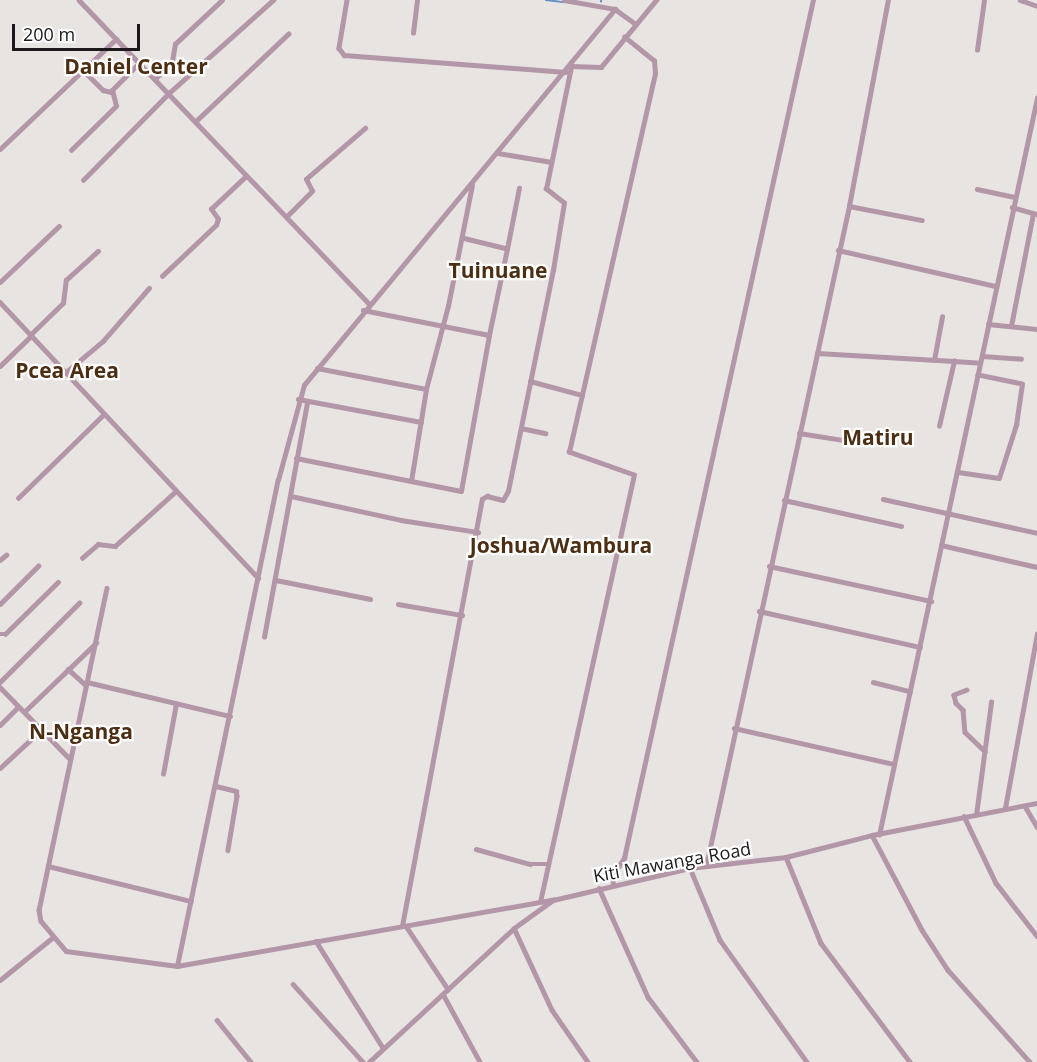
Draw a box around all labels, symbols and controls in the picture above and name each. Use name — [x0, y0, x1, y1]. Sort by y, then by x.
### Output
scale bar — [15, 12, 142, 50]
text: 200 m — [23, 22, 75, 46]
district label: Daniel Center — [64, 53, 208, 79]
district label: Tuinuane — [449, 257, 547, 283]
district label: Pcea Area — [15, 357, 119, 383]
district label: Matiru — [842, 424, 914, 450]
district label: Joshua/Wambura — [470, 532, 652, 558]
district label: N-Nganga — [29, 718, 133, 744]
street label: Kiti Mawanga Road — [591, 837, 753, 887]

